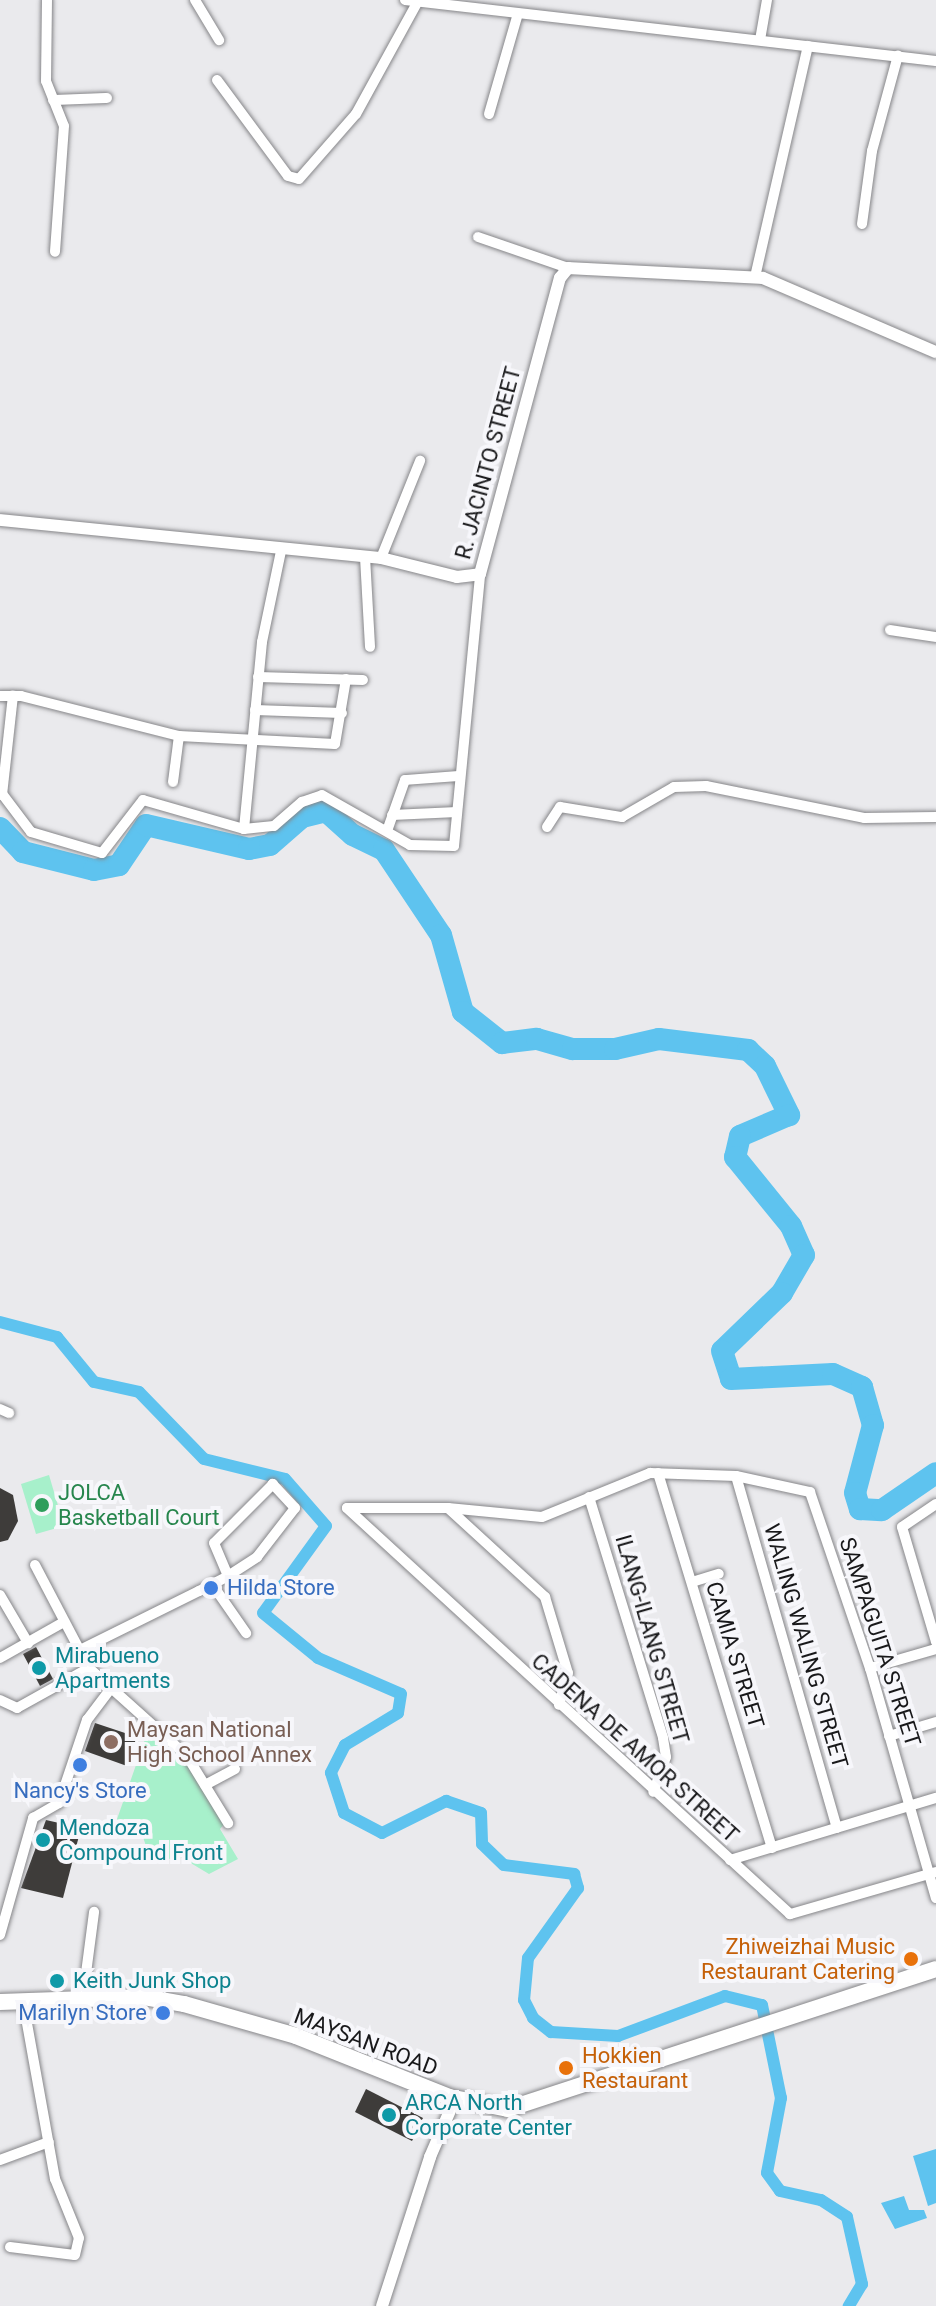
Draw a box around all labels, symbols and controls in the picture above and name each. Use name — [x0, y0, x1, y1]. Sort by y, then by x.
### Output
street label: R. JACINTO STREET — [450, 364, 526, 562]
place label: JOLCA Basketball Court — [58, 1479, 219, 1530]
marker: JOLCA Basketball Court — [33, 1496, 51, 1514]
street label: WALING WALING STREET — [758, 1521, 854, 1771]
street label: ILANG-ILANG STREET — [610, 1532, 694, 1746]
street label: SAMPAGUITA STREET — [834, 1534, 926, 1750]
place label: Hilda Store — [227, 1575, 335, 1601]
street label: CAMIA STREET — [700, 1578, 770, 1732]
marker: Hilda Store — [202, 1579, 220, 1597]
place label: Mirabueno Apartments — [55, 1642, 171, 1694]
street label: CADENA DE AMOR STREET — [526, 1648, 744, 1848]
marker: Mirabueno Apartments — [30, 1659, 48, 1677]
place label: Maysan National High School Annex — [127, 1716, 312, 1768]
marker: Maysan National High School Annex — [102, 1733, 120, 1751]
marker: Nancy's Store — [71, 1756, 89, 1774]
place label: Nancy's Store — [13, 1778, 147, 1804]
place label: Mendoza Compound Front — [59, 1814, 223, 1866]
marker: Mendoza Compound Front — [34, 1831, 52, 1849]
place label: Zhiweizhai Music Restaurant Catering — [701, 1933, 895, 1984]
marker: Zhiweizhai Music Restaurant Catering — [902, 1950, 920, 1968]
place label: Keith Junk Shop — [73, 1968, 231, 1994]
marker: Keith Junk Shop — [48, 1972, 66, 1990]
place label: Marilyn Store — [18, 2000, 147, 2026]
street label: MAYSAN ROAD — [291, 2003, 441, 2081]
marker: Marilyn Store — [154, 2004, 172, 2022]
place label: Hokkien Restaurant — [582, 2042, 688, 2094]
marker: Hokkien Restaurant — [557, 2059, 575, 2077]
place label: ARCA North Corporate Center — [405, 2089, 572, 2140]
marker: ARCA North Corporate Center — [380, 2106, 398, 2124]

